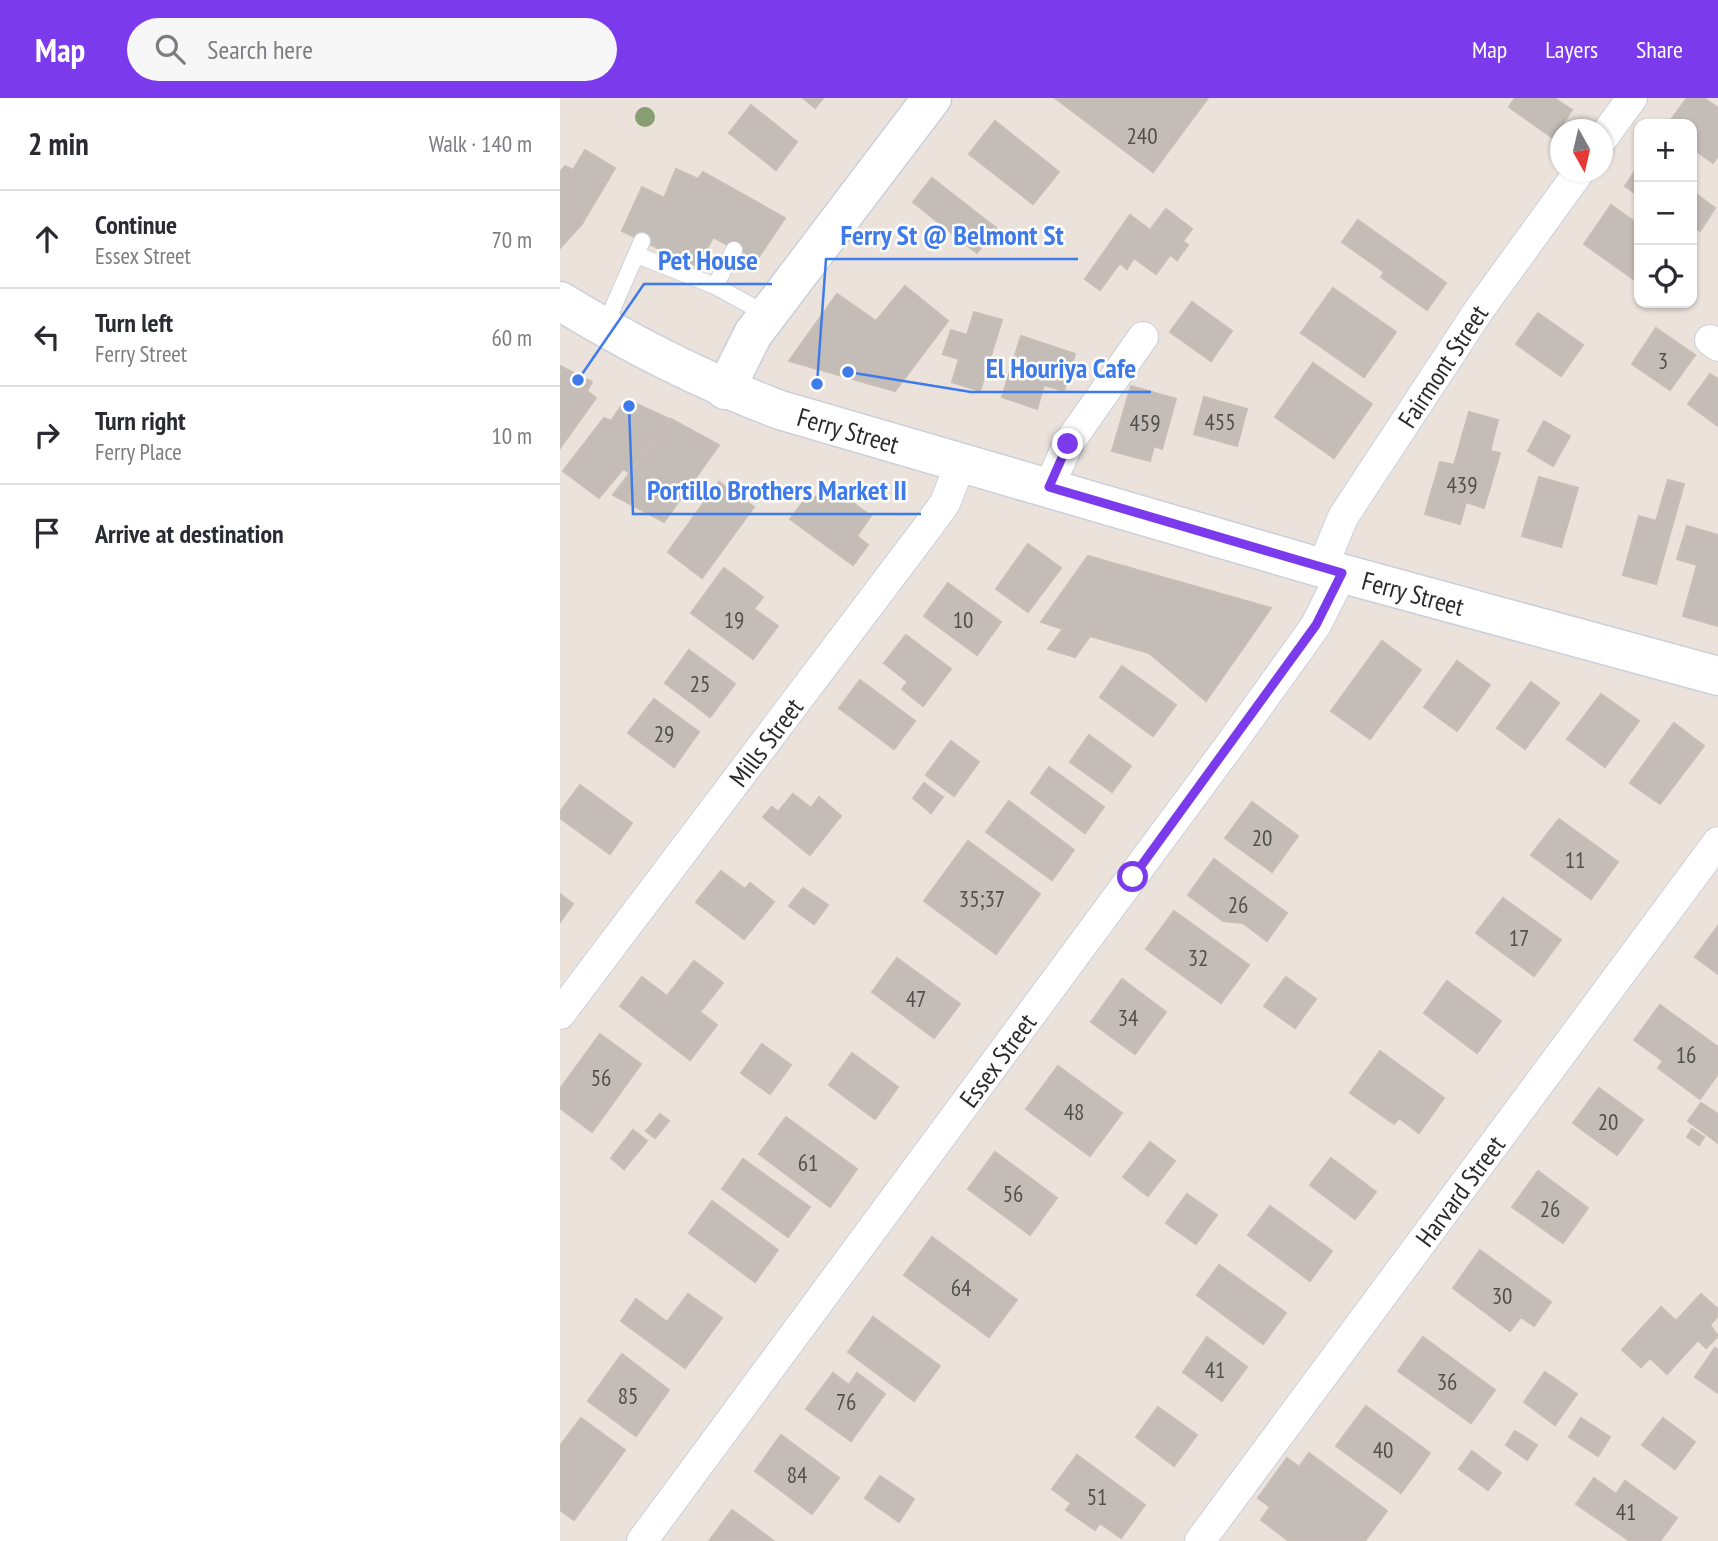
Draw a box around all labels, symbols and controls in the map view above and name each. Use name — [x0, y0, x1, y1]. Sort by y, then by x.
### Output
search box — [127, 18, 617, 81]
text: Map — [35, 28, 85, 71]
icon: search — [151, 30, 189, 68]
text: Search here — [207, 33, 313, 66]
text: Map — [1472, 34, 1507, 65]
text: Layers — [1545, 34, 1598, 65]
text: Share — [1636, 34, 1683, 65]
north arrow — [1550, 119, 1613, 182]
map controls — [1634, 119, 1697, 308]
button: + — [1634, 119, 1697, 182]
house number: 240 — [1126, 121, 1158, 150]
text: 2 min — [28, 124, 89, 163]
text: Walk · 140 m — [429, 129, 532, 158]
button: − — [1634, 182, 1697, 245]
text: Continue — [95, 208, 177, 241]
callout: Ferry St @ Belmont St — [826, 210, 1078, 259]
text: Ferry St @ Belmont St — [840, 216, 1064, 253]
icon: ahead — [28, 220, 66, 258]
text: 70 m — [491, 225, 532, 254]
callout: Pet House — [644, 235, 772, 284]
text: Essex Street — [95, 241, 191, 270]
text: Pet House — [658, 241, 758, 278]
button: locate — [1634, 245, 1697, 308]
street label: Fairmont Street — [1390, 298, 1495, 433]
text: Turn left — [95, 306, 173, 339]
icon: left — [28, 318, 66, 356]
text: 60 m — [491, 323, 532, 352]
text: Ferry Street — [95, 339, 187, 368]
callout: El Houriya Cafe — [971, 343, 1151, 392]
house number: 3 — [1658, 346, 1668, 375]
text: El Houriya Cafe — [986, 349, 1136, 386]
street label: Ferry Street — [794, 399, 903, 460]
text: Turn right — [95, 404, 186, 437]
house number: 455 — [1204, 407, 1236, 436]
house number: 459 — [1129, 408, 1161, 437]
icon: right — [28, 416, 66, 454]
text: 10 m — [491, 421, 532, 450]
route end — [1052, 428, 1083, 459]
text: Ferry Place — [95, 437, 182, 466]
callout: Portillo Brothers Market II — [633, 465, 921, 514]
house number: 439 — [1446, 470, 1478, 499]
text: Portillo Brothers Market II — [647, 471, 907, 508]
icon: arrive — [28, 514, 66, 552]
text: Arrive at destination — [95, 517, 284, 550]
street label: Ferry Street — [1359, 563, 1468, 623]
house number: 19 — [724, 605, 744, 634]
house number: 10 — [953, 605, 973, 634]
house number: 25 — [690, 669, 710, 698]
street label: Mills Street — [721, 691, 810, 793]
house number: 29 — [654, 719, 674, 748]
house number: 20 — [1252, 823, 1272, 852]
house number: 11 — [1565, 845, 1585, 874]
route start — [1117, 861, 1148, 892]
house number: 35;37 — [959, 884, 1005, 913]
house number: 26 — [1228, 890, 1248, 919]
house number: 17 — [1509, 923, 1529, 952]
house number: 32 — [1188, 943, 1208, 972]
house number: 47 — [906, 984, 926, 1013]
house number: 34 — [1118, 1003, 1138, 1032]
street label: Essex Street — [952, 1007, 1043, 1113]
house number: 16 — [1676, 1040, 1696, 1069]
house number: 56 — [591, 1063, 611, 1092]
house number: 48 — [1064, 1097, 1084, 1126]
house number: 20 — [1598, 1107, 1618, 1136]
street label: Harvard Street — [1408, 1129, 1511, 1253]
house number: 61 — [798, 1148, 818, 1177]
house number: 56 — [1003, 1179, 1023, 1208]
house number: 26 — [1540, 1194, 1560, 1223]
house number: 64 — [951, 1273, 971, 1302]
house number: 30 — [1492, 1281, 1512, 1310]
house number: 41 — [1205, 1355, 1225, 1384]
house number: 36 — [1437, 1367, 1457, 1396]
house number: 85 — [618, 1381, 638, 1410]
house number: 76 — [836, 1387, 856, 1416]
house number: 40 — [1373, 1435, 1393, 1464]
house number: 84 — [787, 1460, 807, 1489]
house number: 51 — [1087, 1482, 1107, 1511]
house number: 41 — [1616, 1497, 1636, 1526]

